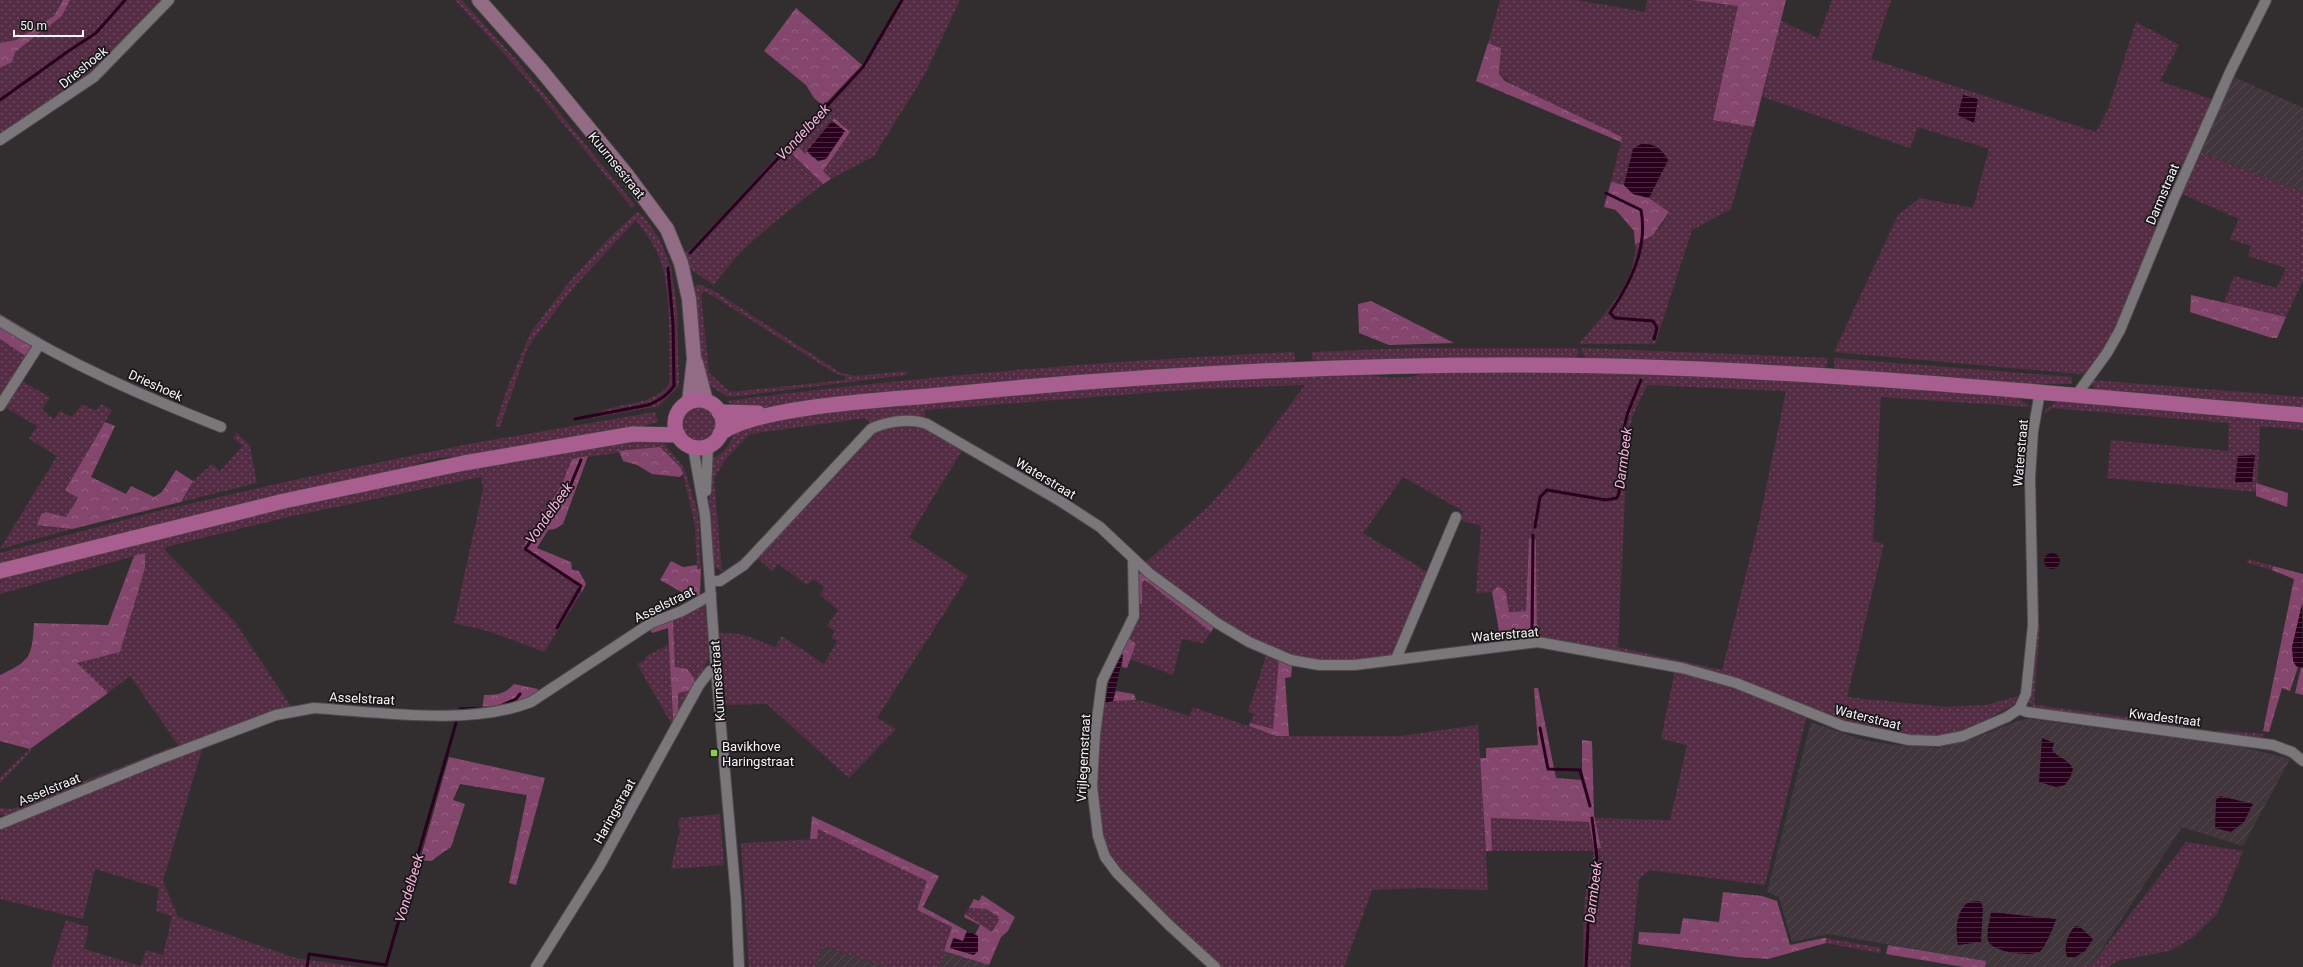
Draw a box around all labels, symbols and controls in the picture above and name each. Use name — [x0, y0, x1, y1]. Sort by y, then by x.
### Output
scale bar — [14, 12, 83, 38]
text: 50 m — [20, 19, 47, 33]
street label: Drieshoek — [56, 43, 111, 91]
water label: Vondelbeek — [773, 100, 834, 163]
street label: Kuurnsestraat — [585, 129, 648, 202]
street label: Darmstraat — [2143, 161, 2182, 227]
street label: Drieshoek — [126, 367, 186, 404]
street label: Waterstraat — [2010, 419, 2031, 487]
water label: Darmbeek — [1611, 425, 1635, 490]
street label: Waterstraat — [1013, 455, 1079, 502]
water label: Vondelbeek — [522, 479, 576, 547]
street label: Asselstraat — [632, 583, 697, 626]
street label: Waterstraat — [1471, 624, 1539, 645]
street label: Kuurnsestraat — [707, 640, 728, 722]
street label: Asselstraat — [329, 689, 395, 708]
street label: Waterstraat — [1833, 702, 1902, 733]
street label: Kwadestraat — [2128, 706, 2202, 729]
street label: Vrijlegemstraat — [1074, 714, 1093, 802]
place label: Bavikhove Haringstraat — [722, 739, 794, 769]
marker: Bavikhove Haringstraat — [709, 748, 719, 758]
street label: Asselstraat — [16, 770, 82, 809]
street label: Haringstraat — [590, 776, 638, 846]
water label: Vondelbeek — [392, 851, 427, 924]
water label: Darmbeek — [1581, 859, 1605, 924]

